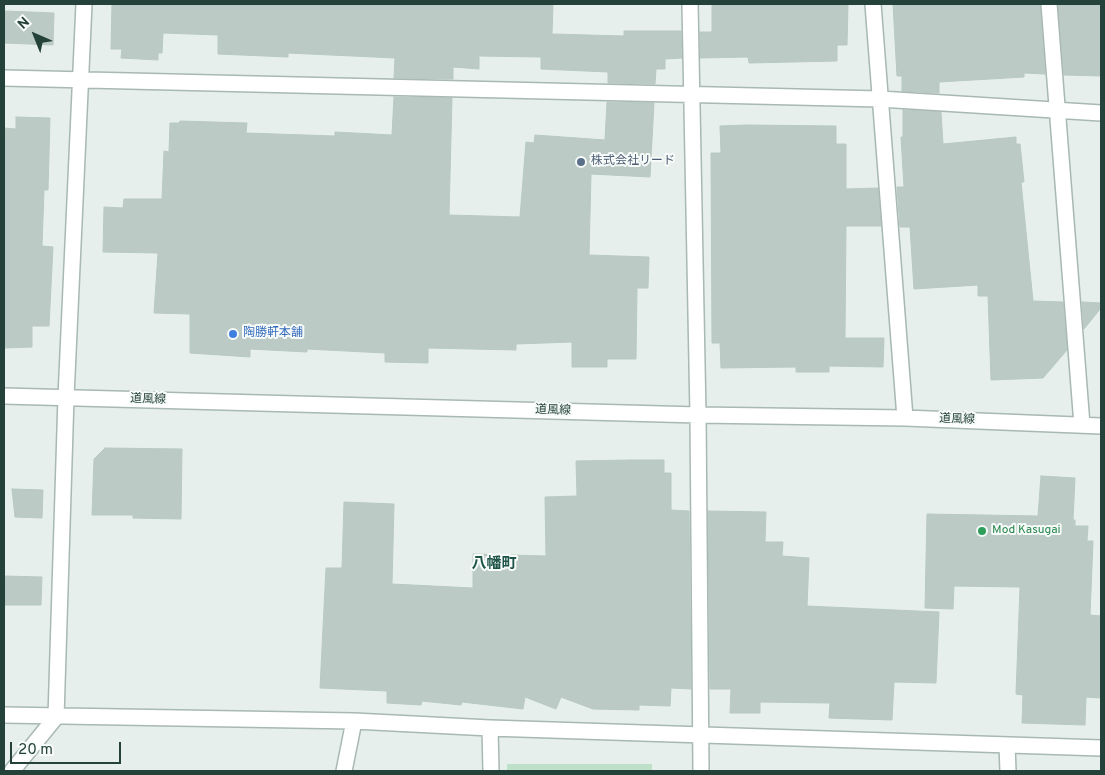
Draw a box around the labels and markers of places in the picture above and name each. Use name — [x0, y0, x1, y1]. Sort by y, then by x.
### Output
place label: 株式会社リード — [591, 155, 675, 169]
marker: 株式会社リード — [575, 156, 587, 168]
place label: 陶勝軒本舗 — [243, 327, 303, 341]
marker: 陶勝軒本舗 — [227, 328, 239, 340]
place label: Mod Kasugai — [992, 524, 1061, 538]
marker: Mod Kasugai — [976, 525, 988, 537]

